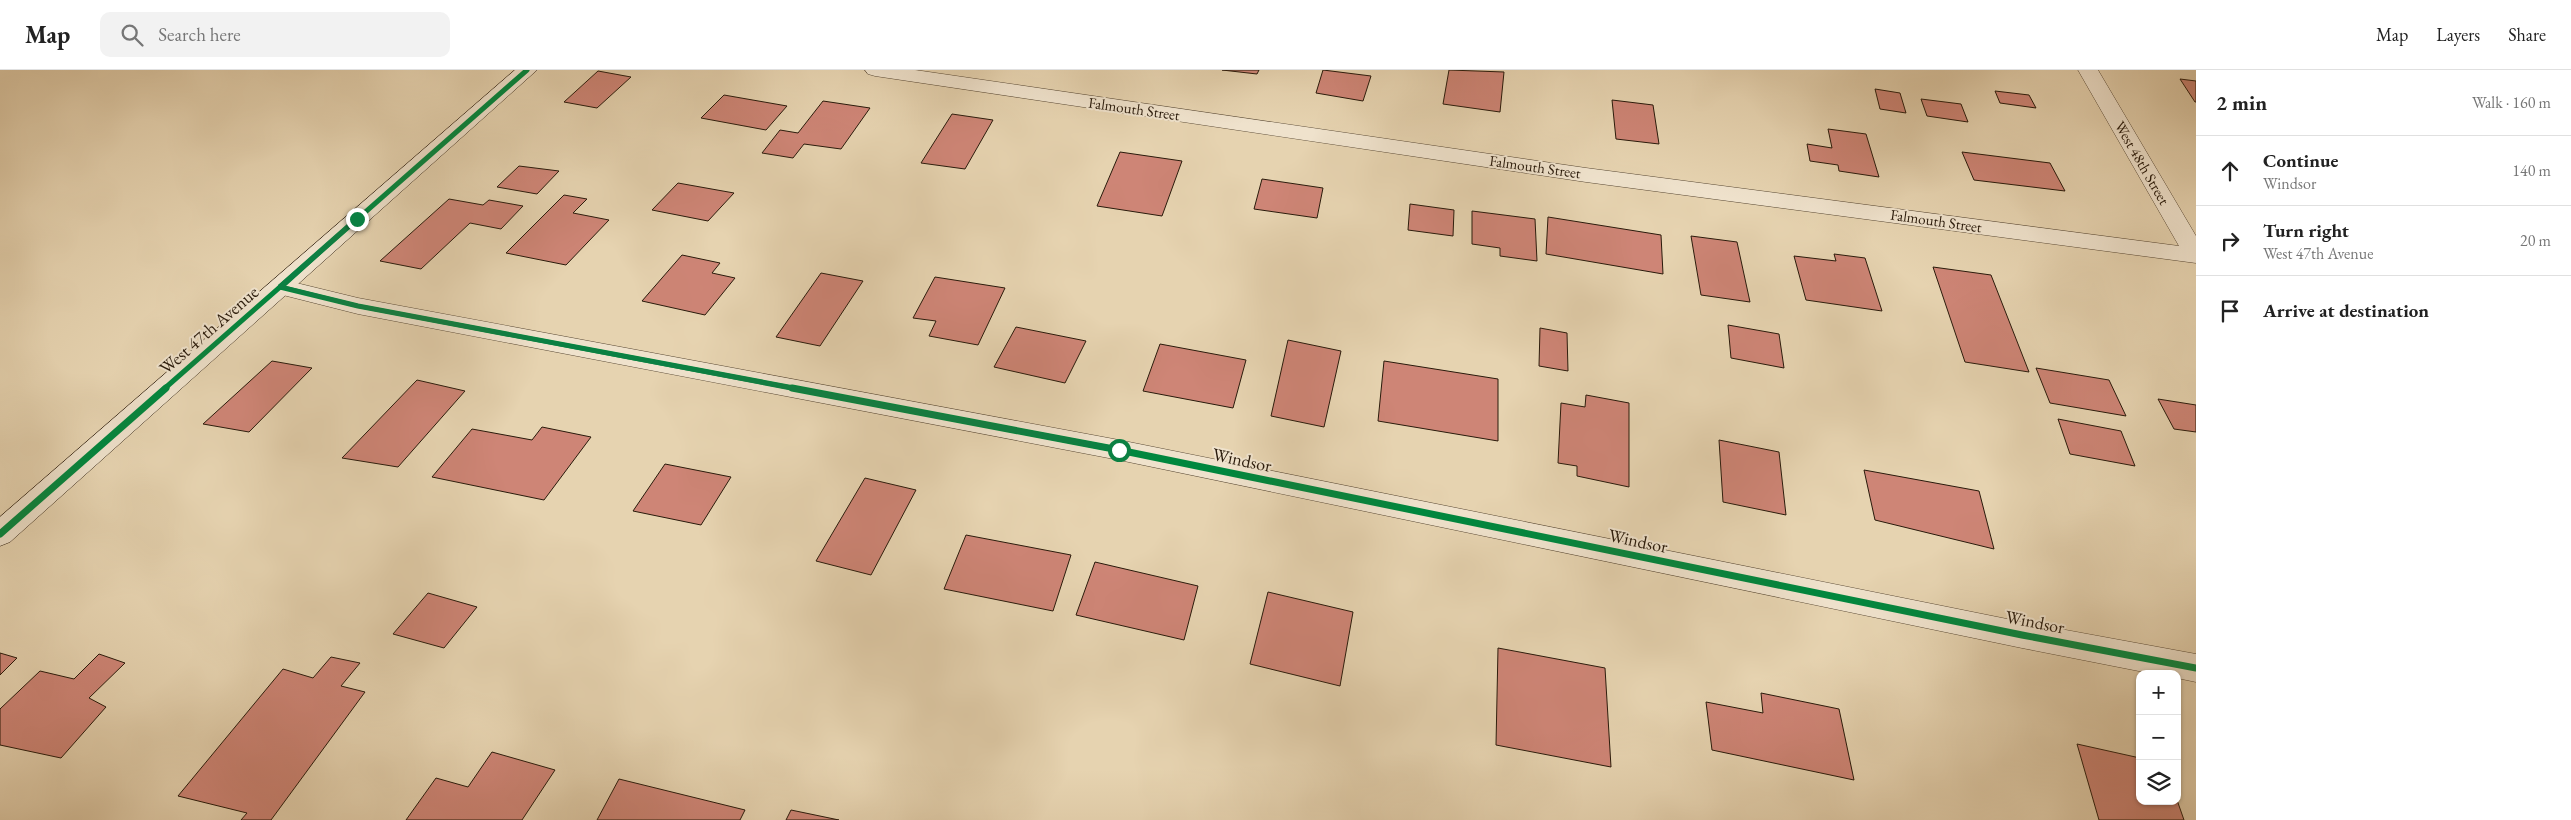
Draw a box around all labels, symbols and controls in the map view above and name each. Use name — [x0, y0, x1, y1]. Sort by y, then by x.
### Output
search box — [100, 12, 450, 57]
text: Map — [25, 19, 70, 50]
icon: search — [118, 21, 146, 49]
text: Search here — [158, 22, 241, 47]
text: Map — [2376, 23, 2408, 46]
text: Layers — [2436, 23, 2480, 46]
text: Share — [2508, 23, 2546, 46]
text: 2 min — [2216, 89, 2267, 116]
text: Walk · 160 m — [2472, 92, 2551, 113]
street label: Falmouth Street — [1087, 93, 1181, 124]
street label: West 48th Street — [2111, 118, 2174, 208]
text: Continue — [2263, 148, 2338, 173]
street label: Falmouth Street — [1488, 151, 1582, 182]
icon: ahead — [2216, 157, 2244, 185]
text: 140 m — [2512, 160, 2551, 181]
text: Windsor — [2263, 173, 2316, 194]
street label: Falmouth Street — [1889, 205, 1983, 236]
route end — [346, 208, 369, 231]
text: Turn right — [2263, 218, 2349, 243]
icon: right — [2216, 227, 2244, 255]
text: 20 m — [2520, 230, 2551, 251]
text: West 47th Avenue — [2263, 243, 2373, 264]
street label: West 47th Avenue — [154, 280, 263, 379]
icon: arrive — [2216, 297, 2244, 325]
text: Arrive at destination — [2263, 298, 2429, 323]
route start — [1108, 439, 1131, 462]
street label: Windsor — [1210, 442, 1274, 477]
street label: Windsor — [1606, 523, 1670, 558]
street label: Windsor — [2004, 605, 2067, 639]
map controls — [2136, 670, 2181, 805]
button: + — [2136, 670, 2181, 715]
button: − — [2136, 715, 2181, 760]
button: layers — [2136, 760, 2181, 805]

